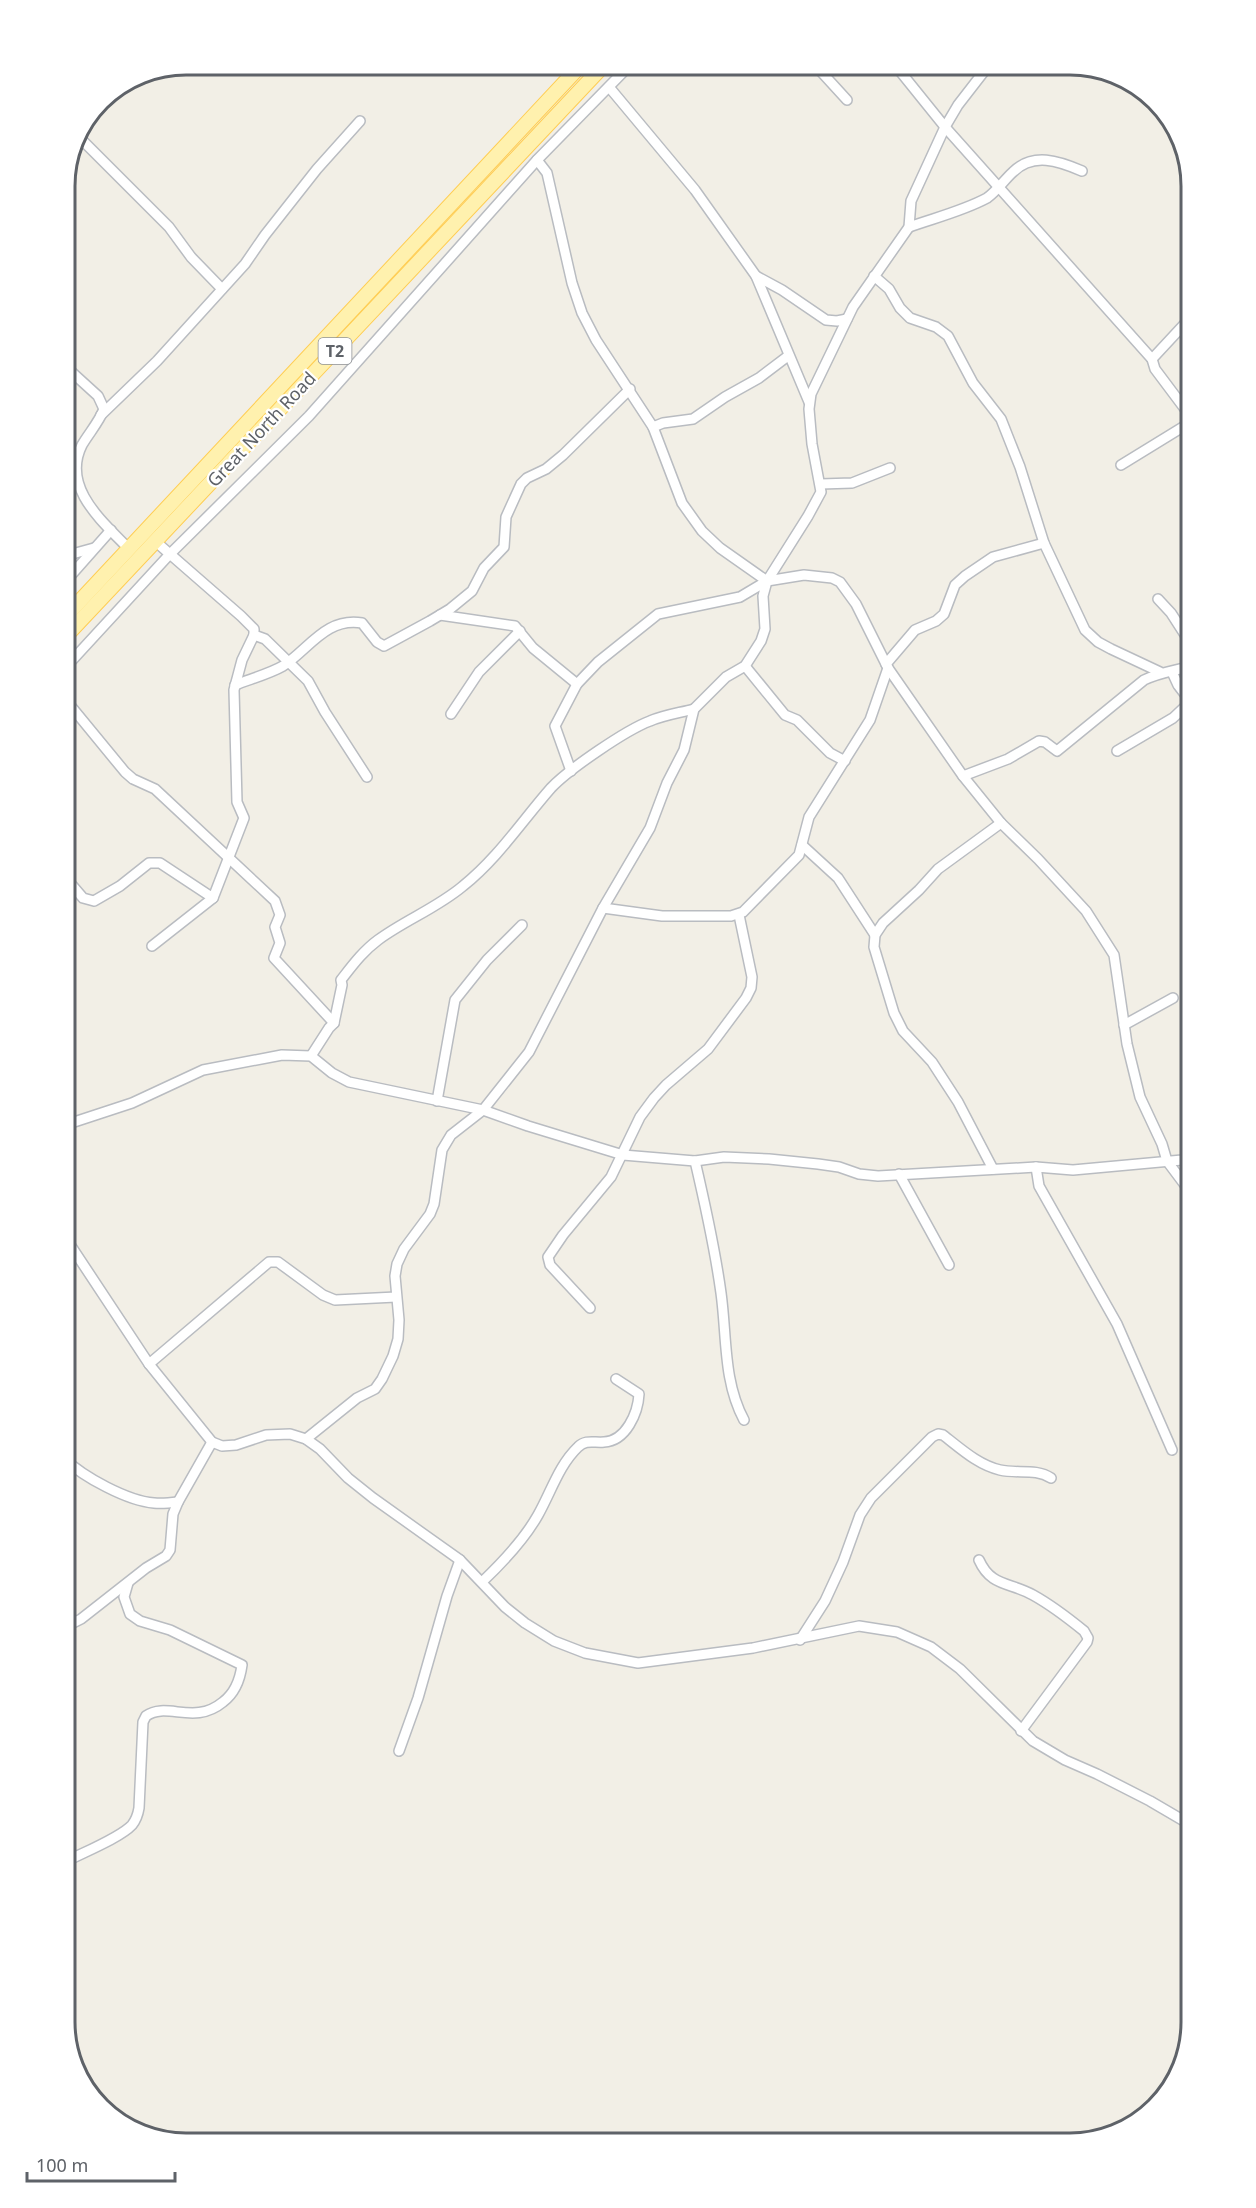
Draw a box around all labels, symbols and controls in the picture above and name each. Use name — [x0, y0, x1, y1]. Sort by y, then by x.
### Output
road number: T2 — [318, 338, 352, 364]
street label: Great North Road — [201, 366, 321, 492]
scale bar — [27, 2145, 176, 2183]
text: 100 m — [36, 2153, 88, 2177]

